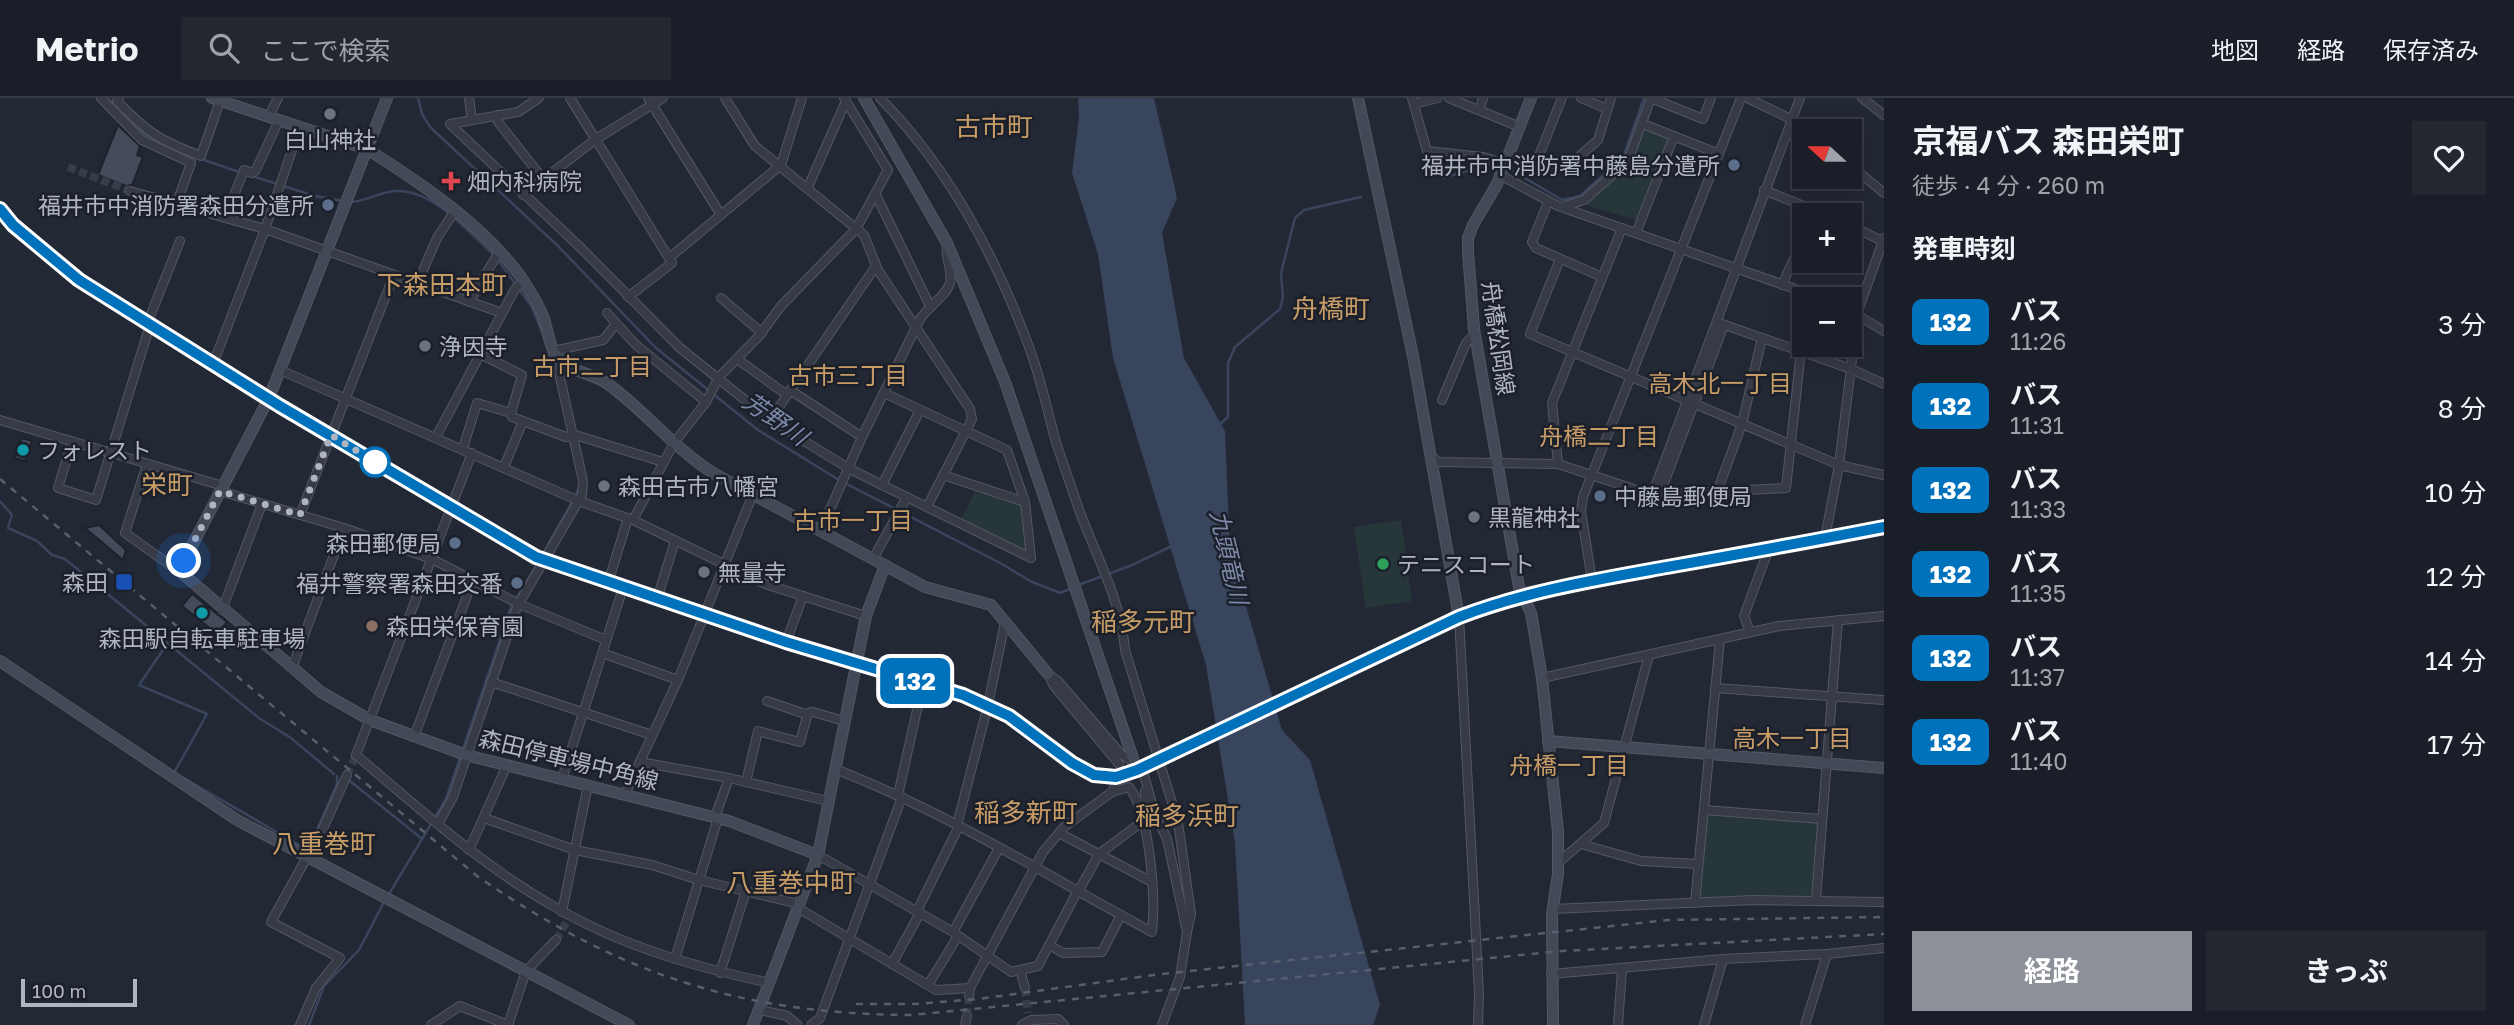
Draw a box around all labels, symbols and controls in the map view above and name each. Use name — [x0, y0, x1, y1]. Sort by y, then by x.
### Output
search box — [181, 17, 671, 80]
text: Metrio — [35, 29, 139, 68]
icon: search — [205, 29, 243, 67]
text: ここで検索 — [261, 35, 391, 66]
text: 地図 — [2211, 35, 2259, 64]
text: 経路 — [2297, 35, 2345, 64]
text: 保存済み — [2383, 35, 2479, 64]
marker: 白山神社 — [322, 106, 338, 122]
district label: 古市町 — [955, 111, 1033, 142]
north arrow — [1792, 119, 1862, 189]
map controls — [1792, 119, 1862, 357]
text: 京福バス 森田栄町 — [1912, 121, 2184, 160]
button: heart — [2412, 121, 2486, 195]
place label: 白山神社 — [284, 125, 376, 153]
place label: 福井市中消防署中藤島分遣所 — [1421, 151, 1720, 179]
marker: 福井市中消防署中藤島分遣所 — [1726, 157, 1742, 173]
place label: 畑内科病院 — [467, 167, 582, 195]
marker: 畑内科病院 — [441, 171, 461, 191]
text: 徒歩 · 4 分 · 260 m — [1912, 171, 2105, 199]
place label: 福井市中消防署森田分遣所 — [38, 191, 314, 219]
marker: 福井市中消防署森田分遣所 — [320, 197, 336, 213]
button: + — [1792, 203, 1862, 273]
text: 発車時刻 — [1912, 233, 2016, 264]
district label: 下森田本町 — [377, 269, 507, 300]
street label: 舟橋松岡線 — [1477, 279, 1521, 397]
button: − — [1792, 287, 1862, 357]
district label: 舟橋町 — [1292, 293, 1370, 324]
text: バス — [2010, 295, 2062, 326]
text: 132 — [1930, 307, 1971, 336]
text: 3 分 — [2438, 309, 2486, 340]
text: 11:26 — [2010, 327, 2066, 355]
place label: 浄因寺 — [439, 332, 508, 360]
marker: 浄因寺 — [417, 338, 433, 354]
district label: 古市二丁目 — [532, 351, 652, 380]
district label: 古市三丁目 — [788, 360, 908, 389]
district label: 高木北一丁目 — [1648, 368, 1792, 397]
text: バス — [2010, 379, 2062, 410]
water label: 芳野川 — [738, 385, 816, 452]
text: 132 — [1930, 391, 1971, 420]
text: 8 分 — [2438, 393, 2486, 424]
text: 11:31 — [2010, 411, 2064, 439]
district label: 舟橋二丁目 — [1539, 421, 1659, 450]
place label: フォレスト — [37, 436, 152, 464]
marker: フォレスト — [15, 442, 31, 458]
unlabelled marker — [360, 447, 390, 477]
text: バス — [2010, 463, 2062, 494]
district label: 栄町 — [141, 469, 193, 500]
place label: 森田古市八幡宮 — [618, 472, 779, 500]
text: 132 — [1930, 475, 1971, 504]
text: 10 分 — [2425, 477, 2486, 508]
marker: 森田古市八幡宮 — [596, 478, 612, 494]
place label: 中藤島郵便局 — [1614, 482, 1752, 510]
marker: 中藤島郵便局 — [1592, 488, 1608, 504]
text: 11:33 — [2010, 495, 2066, 523]
place label: 黒龍神社 — [1488, 503, 1580, 531]
district label: 古市一丁目 — [793, 505, 913, 534]
water label: 九頭竜川 — [1205, 507, 1256, 610]
marker: 黒龍神社 — [1466, 509, 1482, 525]
place label: 森田郵便局 — [326, 529, 441, 557]
marker: 森田郵便局 — [447, 535, 463, 551]
your location — [166, 543, 201, 578]
text: バス — [2010, 547, 2062, 578]
place label: テニスコート — [1397, 550, 1535, 578]
marker: テニスコート — [1375, 556, 1391, 572]
place label: 無量寺 — [718, 558, 787, 586]
text: 132 — [1930, 559, 1971, 588]
text: 12 分 — [2426, 561, 2486, 592]
marker: 無量寺 — [696, 564, 712, 580]
place label: 森田 — [62, 568, 108, 596]
place label: 福井警察署森田交番 — [296, 569, 503, 597]
marker: 森田 — [114, 572, 134, 592]
marker: 福井警察署森田交番 — [509, 575, 525, 591]
text: 11:35 — [2010, 579, 2066, 607]
marker: 森田駅自転車駐車場 — [194, 605, 210, 621]
district label: 稲多元町 — [1091, 606, 1195, 637]
place label: 森田栄保育園 — [386, 612, 524, 640]
marker: 森田栄保育園 — [364, 618, 380, 634]
place label: 森田駅自転車駐車場 — [99, 624, 306, 652]
text: バス — [2010, 631, 2062, 662]
text: 132 — [1930, 643, 1971, 672]
text: 14 分 — [2425, 645, 2486, 676]
line badge: 132 — [875, 658, 955, 704]
text: 11:37 — [2010, 663, 2065, 691]
text: 132 — [894, 666, 936, 695]
text: バス — [2010, 715, 2062, 746]
street label: 森田停車場中角線 — [476, 723, 662, 795]
district label: 高木一丁目 — [1732, 723, 1852, 752]
text: 132 — [1930, 727, 1971, 756]
text: 17 分 — [2427, 729, 2486, 760]
text: 11:40 — [2010, 747, 2068, 775]
district label: 舟橋一丁目 — [1509, 750, 1629, 779]
district label: 稲多新町 — [974, 797, 1078, 828]
district label: 稲多浜町 — [1135, 800, 1239, 831]
district label: 八重巻町 — [272, 828, 376, 859]
district label: 八重巻中町 — [726, 867, 856, 898]
button: 経路 — [1912, 931, 2192, 1011]
button: きっぷ — [2206, 931, 2486, 1011]
scale bar — [21, 976, 136, 1008]
text: 100 m — [32, 979, 86, 1002]

